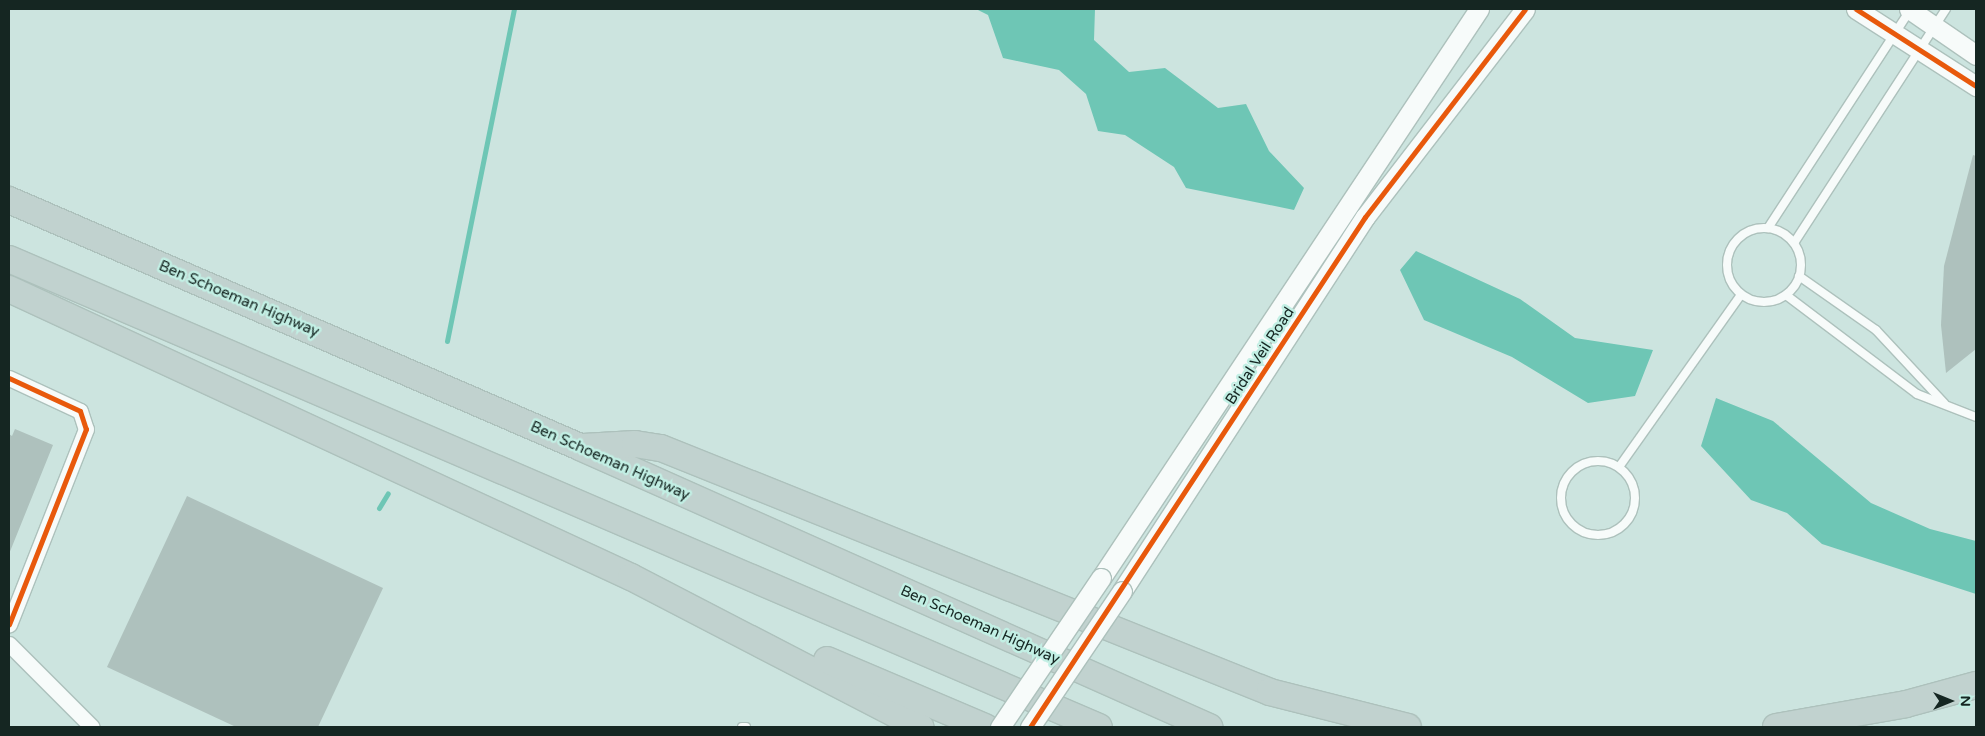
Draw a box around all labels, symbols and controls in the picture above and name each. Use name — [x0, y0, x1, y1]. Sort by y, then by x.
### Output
street label: Ben Schoeman Highway — [156, 257, 322, 341]
street label: Bridal Veil Road — [1222, 304, 1298, 408]
street label: Ben Schoeman Highway — [528, 418, 692, 504]
street label: Ben Schoeman Highway — [898, 582, 1062, 668]
north arrow — [1925, 676, 1975, 726]
text: N — [1957, 695, 1974, 707]

